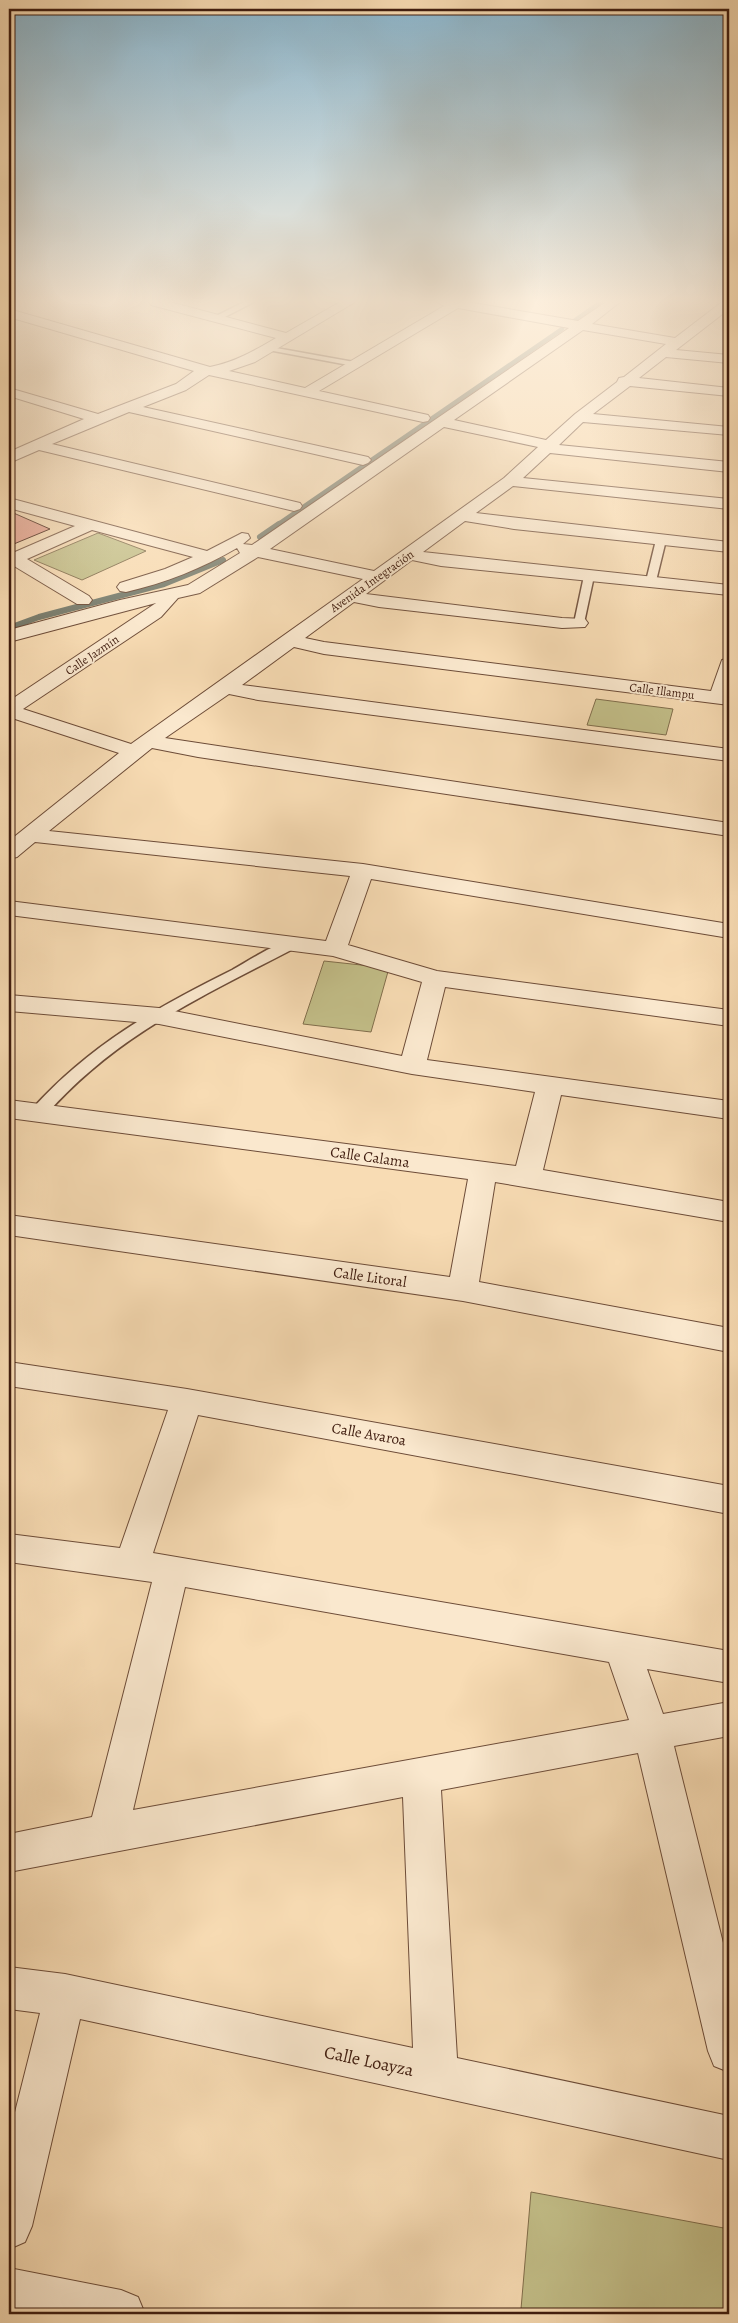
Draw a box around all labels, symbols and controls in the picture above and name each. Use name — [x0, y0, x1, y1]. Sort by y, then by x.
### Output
street label: Avenida Integración — [326, 546, 417, 616]
street label: Calle Jazmín — [62, 631, 122, 679]
street label: Calle Illampu — [629, 679, 696, 703]
street label: Calle Calama — [329, 1142, 411, 1172]
street label: Calle Litoral — [332, 1262, 408, 1292]
street label: Calle Avaroa — [330, 1418, 408, 1450]
street label: Calle Loayza — [322, 2040, 417, 2082]

